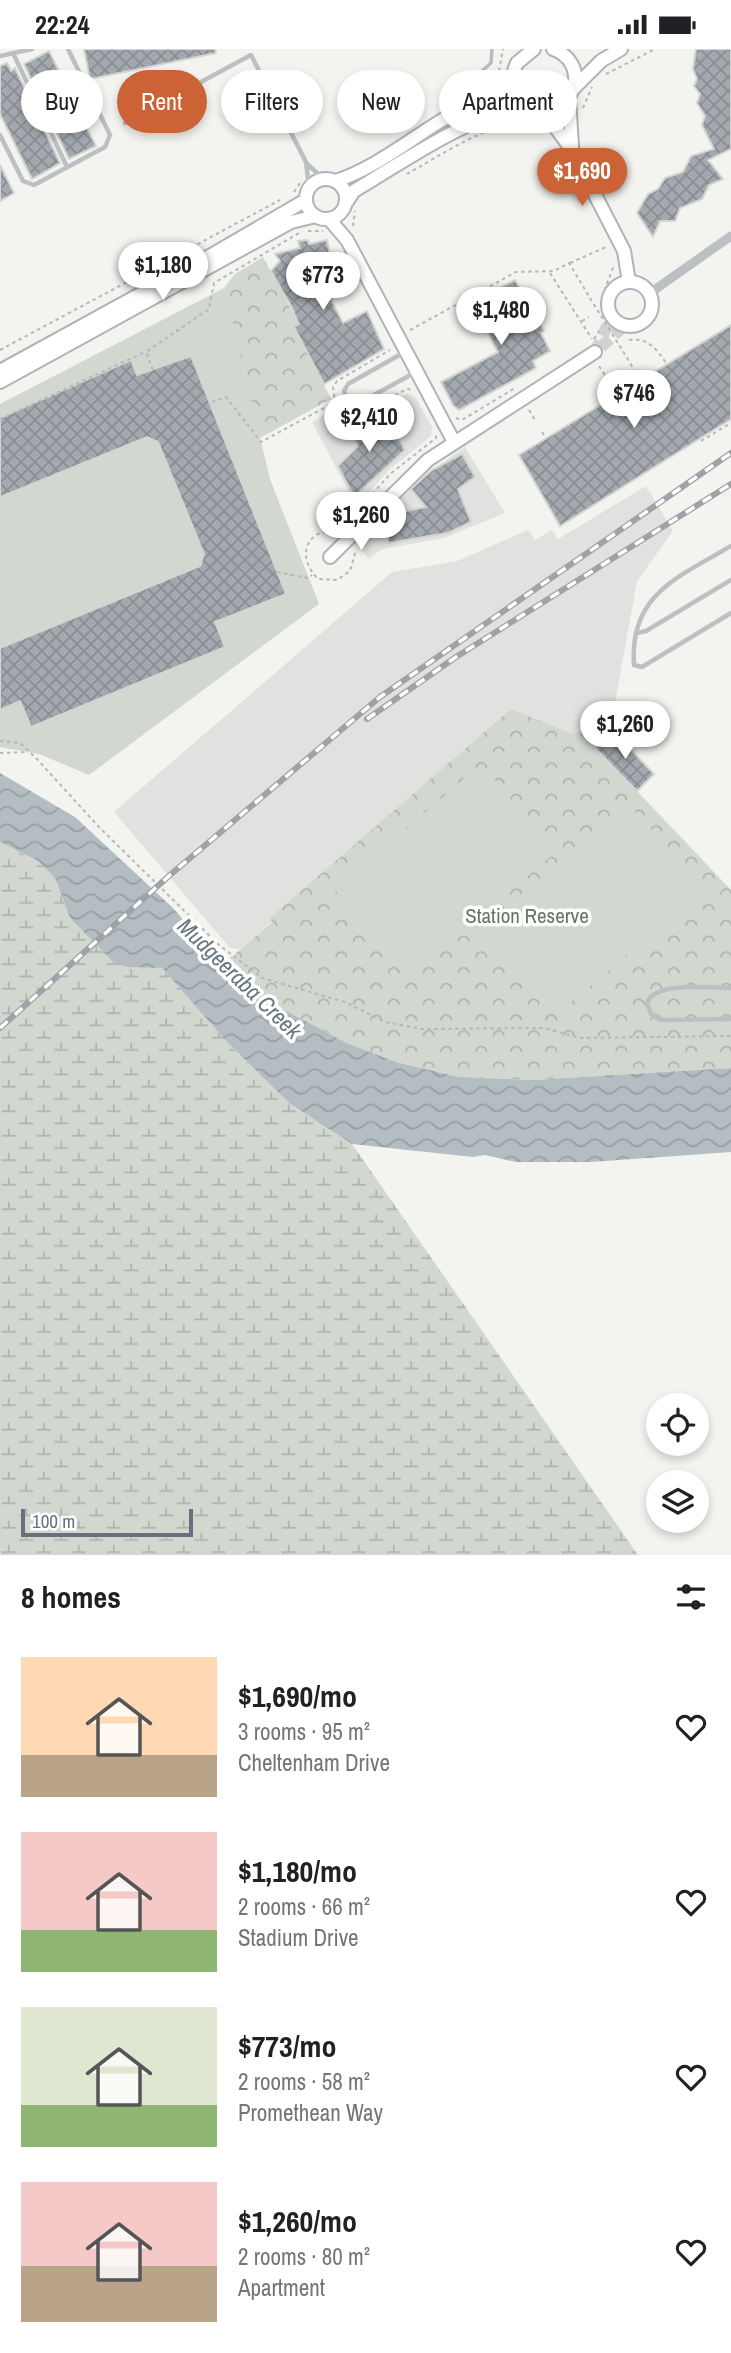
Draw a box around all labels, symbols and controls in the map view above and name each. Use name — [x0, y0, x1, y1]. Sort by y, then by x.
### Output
text: 22:24 — [35, 7, 90, 42]
chip: Buy — [21, 70, 103, 133]
chip: Rent — [117, 70, 207, 133]
chip: Filters — [221, 70, 323, 133]
chip: New — [337, 70, 425, 133]
chip: Apartment — [439, 70, 577, 133]
pin: $1,690 — [525, 149, 639, 208]
text: $1,690 — [553, 155, 611, 186]
pin: $1,180 — [106, 243, 220, 302]
text: $1,180 — [134, 249, 192, 280]
pin: $773 — [282, 253, 364, 312]
text: $773 — [302, 259, 344, 290]
pin: $1,480 — [444, 287, 558, 347]
text: $1,480 — [472, 294, 530, 325]
pin: $746 — [593, 371, 675, 430]
text: $746 — [613, 377, 655, 408]
pin: $2,410 — [312, 395, 426, 454]
text: $2,410 — [340, 401, 398, 432]
pin: $1,260 — [304, 493, 418, 552]
text: $1,260 — [332, 499, 390, 530]
pin: $1,260 — [568, 701, 682, 761]
text: $1,260 — [596, 708, 654, 739]
park label: Station Reserve — [465, 901, 589, 930]
water label: Mudgeeraba Creek — [171, 911, 310, 1046]
map controls — [646, 1393, 709, 1533]
button: locate — [646, 1393, 709, 1456]
button: layers — [646, 1470, 709, 1533]
scale bar — [21, 1506, 192, 1538]
text: 100 m — [32, 1508, 75, 1534]
text: 8 homes — [21, 1577, 121, 1617]
icon: filters — [672, 1578, 710, 1616]
text: $1,690/mo — [238, 1676, 357, 1716]
icon: home — [77, 1685, 161, 1769]
icon: heart — [672, 1708, 710, 1746]
text: 3 rooms · 95 m² — [238, 1716, 370, 1747]
text: Cheltenham Drive — [238, 1747, 390, 1778]
text: $1,180/mo — [238, 1851, 357, 1891]
icon: home — [77, 1860, 161, 1944]
icon: heart — [672, 1883, 710, 1921]
text: 2 rooms · 66 m² — [238, 1891, 370, 1922]
text: Stadium Drive — [238, 1922, 359, 1953]
text: $773/mo — [238, 2026, 336, 2066]
icon: home — [77, 2035, 161, 2119]
icon: heart — [672, 2058, 710, 2096]
text: 2 rooms · 58 m² — [238, 2066, 370, 2097]
text: Promethean Way — [238, 2097, 383, 2128]
text: $1,260/mo — [238, 2201, 357, 2241]
icon: home — [77, 2210, 161, 2294]
icon: heart — [672, 2233, 710, 2271]
text: 2 rooms · 80 m² — [238, 2241, 370, 2272]
text: Apartment — [238, 2272, 325, 2303]

